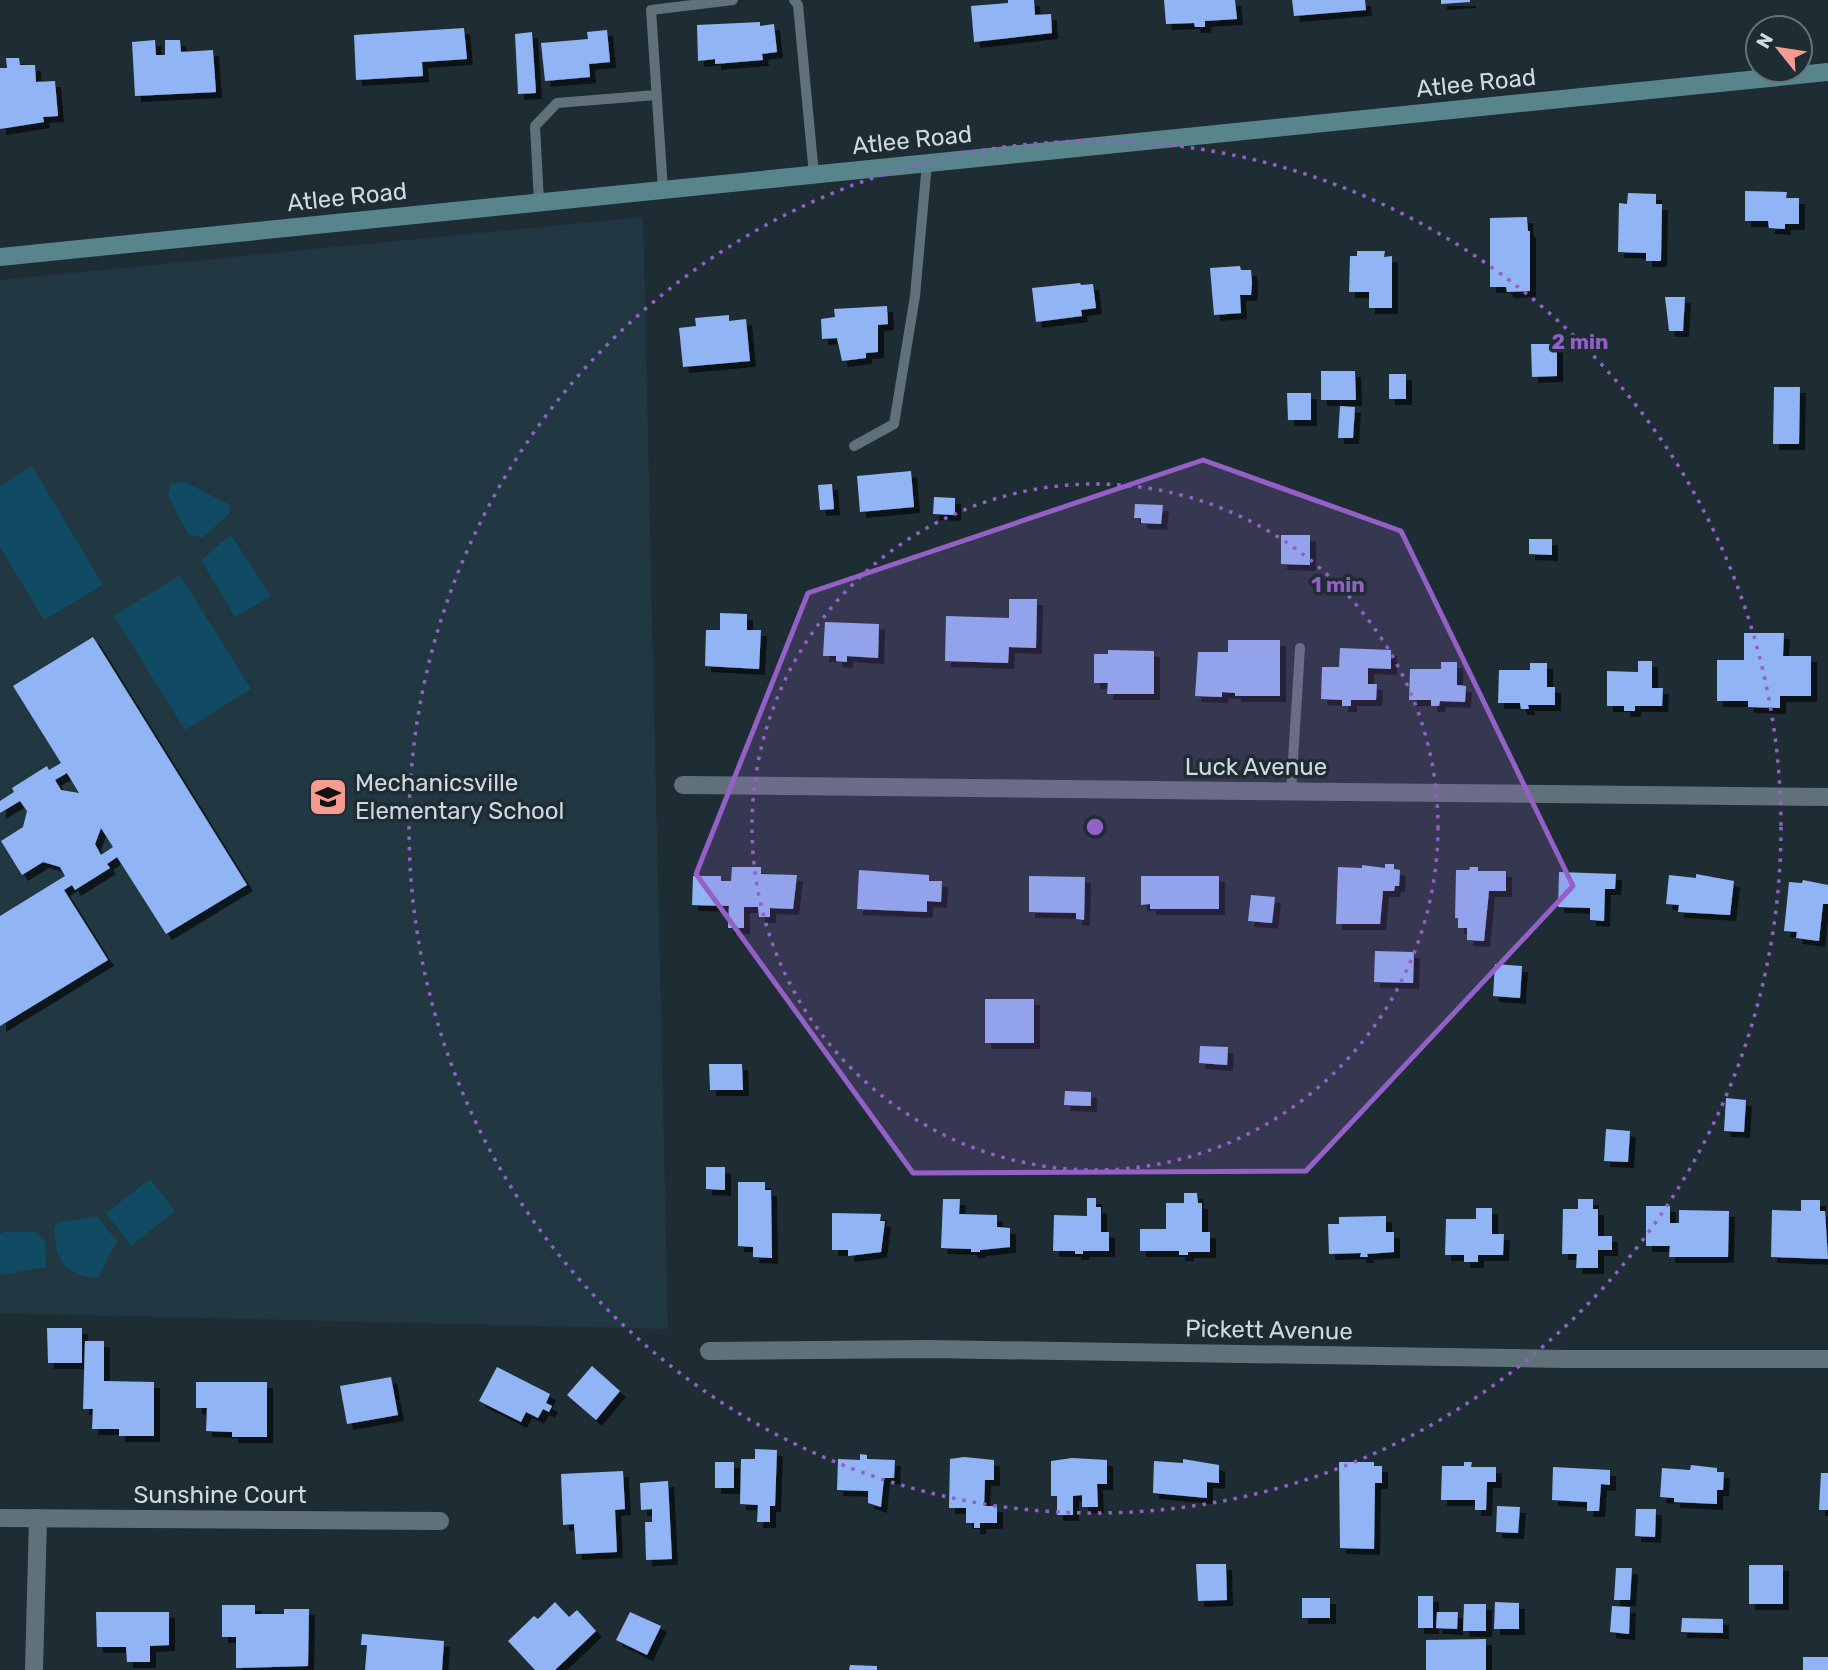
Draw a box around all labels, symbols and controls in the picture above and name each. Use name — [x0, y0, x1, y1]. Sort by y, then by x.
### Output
north arrow — [1744, 14, 1814, 84]
text: N — [1751, 29, 1778, 52]
street label: Atlee Road — [1415, 63, 1537, 103]
street label: Atlee Road — [851, 120, 973, 160]
street label: Atlee Road — [286, 177, 408, 217]
text: 2 min — [1552, 329, 1608, 354]
text: 1 min — [1311, 572, 1365, 597]
street label: Luck Avenue — [1185, 753, 1327, 781]
place label: Mechanicsville Elementary School — [355, 769, 564, 825]
school or university icon: Mechanicsville Elementary School — [307, 776, 349, 818]
centre of rings — [1083, 815, 1107, 839]
street label: Pickett Avenue — [1185, 1315, 1353, 1345]
street label: Sunshine Court — [133, 1481, 307, 1509]

